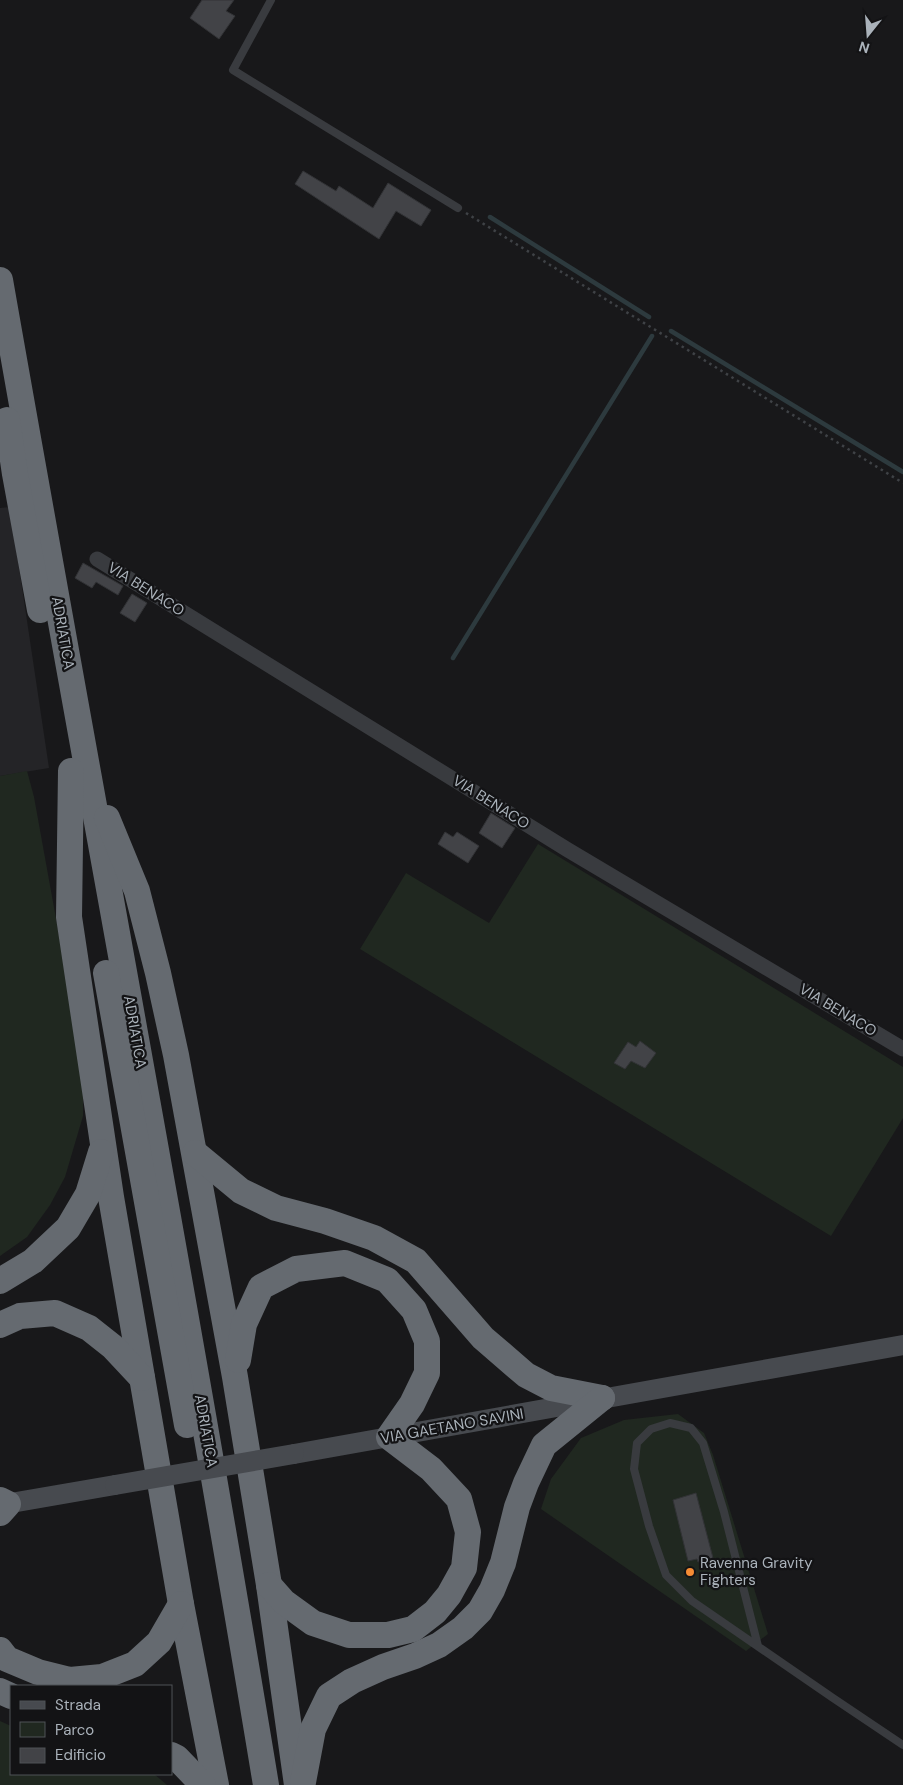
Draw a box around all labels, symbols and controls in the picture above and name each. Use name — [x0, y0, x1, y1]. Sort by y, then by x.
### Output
north arrow — [843, 10, 893, 60]
text: N — [857, 37, 872, 58]
street label: VIA BENACO — [104, 557, 188, 621]
street label: ADRIATICA — [47, 595, 79, 671]
street label: VIA BENACO — [449, 770, 533, 834]
street label: VIA BENACO — [796, 979, 880, 1041]
street label: ADRIATICA — [119, 994, 151, 1070]
street label: ADRIATICA — [190, 1393, 222, 1469]
street label: VIA GAETANO SAVINI — [379, 1404, 525, 1448]
place label: Ravenna Gravity Fighters — [700, 1553, 813, 1590]
marker: Ravenna Gravity Fighters — [684, 1566, 696, 1578]
legend — [10, 1685, 172, 1775]
text: Strada — [55, 1695, 101, 1715]
text: Parco — [55, 1720, 94, 1740]
text: Edificio — [55, 1745, 106, 1765]

